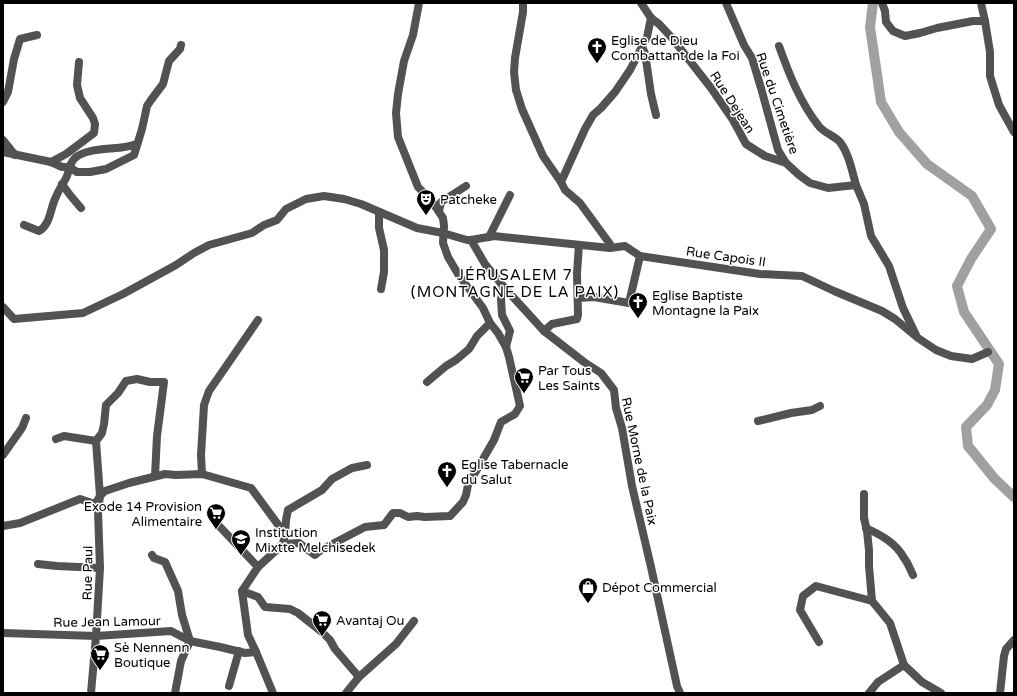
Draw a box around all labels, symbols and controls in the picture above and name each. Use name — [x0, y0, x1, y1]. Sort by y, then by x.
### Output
place label: Eglise de Dieu Combattant de la Foi — [611, 33, 740, 64]
church icon: Eglise de Dieu Combattant de la Foi — [586, 36, 608, 64]
street label: Rue du Cimetière — [752, 50, 802, 156]
street label: Rue Dejean — [706, 69, 758, 137]
theatre icon: Patcheke — [415, 188, 437, 216]
place label: Patcheke — [440, 192, 497, 208]
street label: Rue Capois II — [685, 243, 767, 271]
district label: JÉRUSALEM 7 (MONTAGNE DE LA PAIX) — [411, 266, 619, 301]
place label: Eglise Baptiste Montagne la Paix — [652, 288, 759, 319]
church icon: Eglise Baptiste Montagne la Paix — [627, 291, 649, 319]
place label: Par Tous Les Saints — [538, 363, 600, 394]
supermarket icon: Par Tous Les Saints — [513, 366, 535, 394]
street label: Rue Morne de la Paix — [618, 396, 660, 527]
place label: Eglise Tabernacle du Salut — [461, 457, 568, 488]
church icon: Eglise Tabernacle du Salut — [436, 460, 458, 488]
place label: Exode 14 Provision Alimentaire — [84, 499, 202, 530]
supermarket icon: Exode 14 Provision Alimentaire — [205, 502, 227, 530]
place label: Institution Mixtte Melchisedek — [255, 525, 376, 556]
school or university icon: Institution Mixtte Melchisedek — [230, 528, 252, 556]
street label: Rue Paul — [80, 546, 96, 601]
shop icon: Dépot Commercial — [577, 576, 599, 604]
place label: Dépot Commercial — [602, 580, 717, 596]
supermarket icon: Avantaj Ou — [311, 609, 333, 637]
street label: Rue Jean Lamour — [53, 613, 161, 631]
place label: Avantaj Ou — [336, 613, 404, 629]
place label: Sè Nennenn Boutique — [114, 640, 189, 671]
supermarket icon: Sè Nennenn Boutique — [89, 643, 111, 671]

